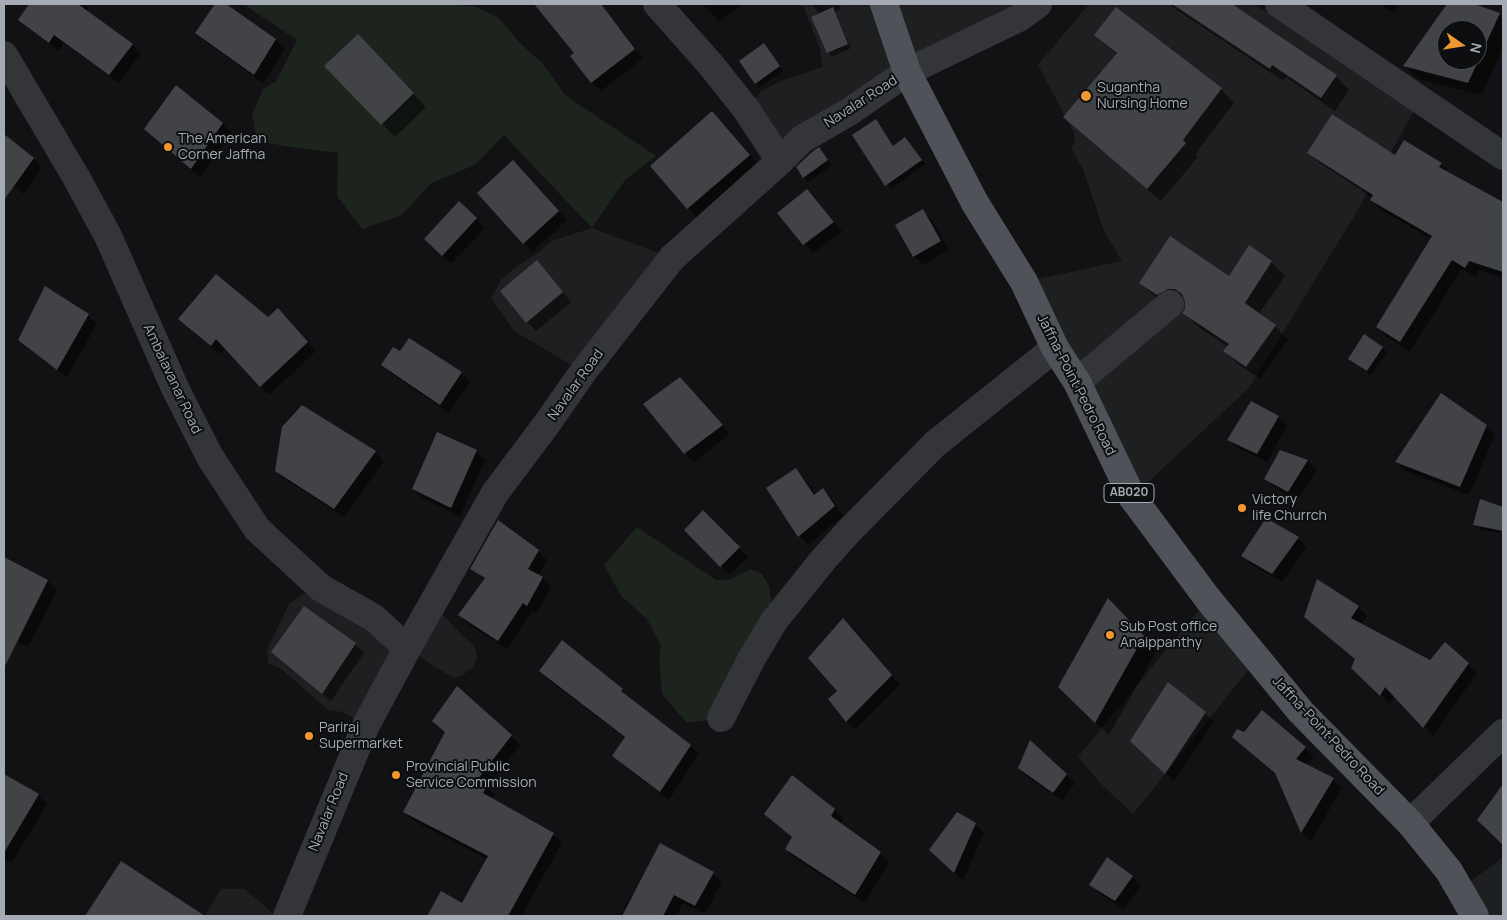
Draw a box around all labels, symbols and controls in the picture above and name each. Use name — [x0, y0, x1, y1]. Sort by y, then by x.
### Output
north arrow — [1437, 20, 1487, 70]
text: N — [1466, 41, 1487, 55]
street label: Navalar Road — [821, 72, 901, 132]
place label: Sugantha Nursing Home — [1097, 80, 1188, 112]
marker: Sugantha Nursing Home — [1079, 89, 1093, 103]
place label: The American Corner Jaffna — [178, 131, 267, 164]
marker: The American Corner Jaffna — [162, 141, 174, 153]
street label: Jaffna-Point Pedro Road — [1033, 312, 1119, 458]
street label: Ambalavanar Road — [139, 321, 205, 437]
street label: Navalar Road — [545, 346, 607, 424]
road number: AB020 — [1104, 483, 1154, 502]
place label: Victory life Churrch — [1252, 492, 1327, 524]
marker: Victory life Churrch — [1236, 502, 1248, 514]
place label: Sub Post office Anaippanthy — [1120, 619, 1217, 652]
marker: Sub Post office Anaippanthy — [1104, 629, 1116, 641]
street label: Jaffna-Point Pedro Road — [1269, 673, 1387, 799]
place label: Pariraj Supermarket — [319, 720, 403, 752]
marker: Pariraj Supermarket — [303, 730, 315, 742]
place label: Provincial Public Service Commission — [406, 759, 537, 792]
marker: Provincial Public Service Commission — [390, 769, 402, 781]
street label: Navalar Road — [306, 770, 352, 854]

